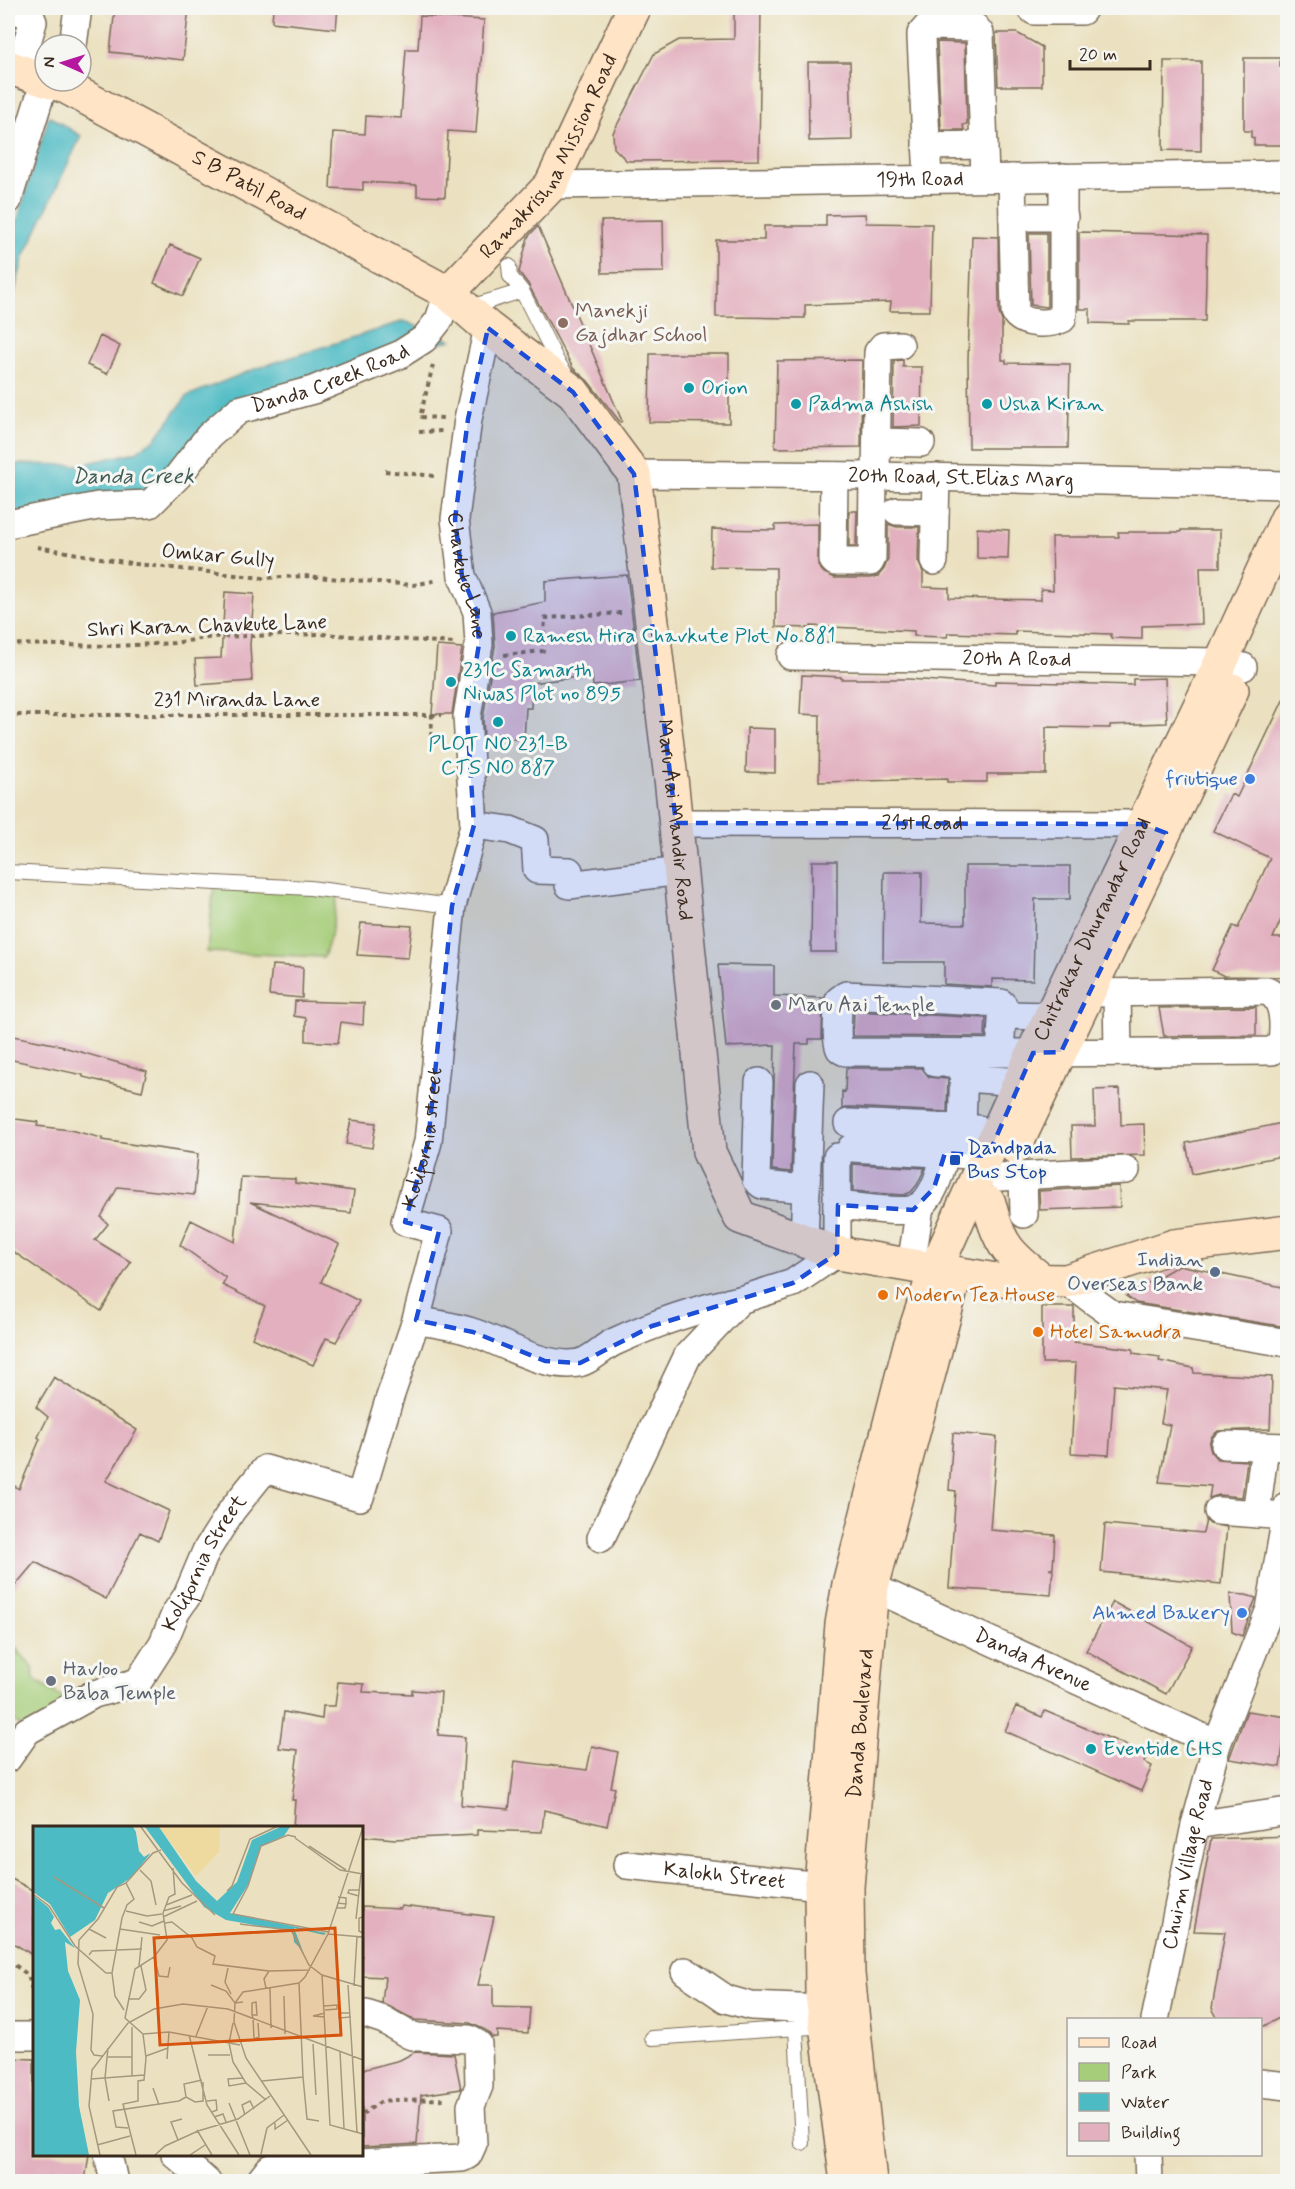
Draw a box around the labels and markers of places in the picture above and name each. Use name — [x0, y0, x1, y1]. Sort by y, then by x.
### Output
place label: Manekji Gajdhar School — [575, 297, 708, 349]
marker: Manekji Gajdhar School — [556, 316, 570, 330]
place label: Orion — [701, 374, 748, 402]
marker: Orion — [682, 381, 696, 395]
place label: Padma Ashish — [808, 390, 933, 418]
place label: Usha Kiran — [999, 390, 1104, 418]
marker: Padma Ashish — [789, 397, 803, 411]
marker: Usha Kiran — [980, 397, 994, 411]
place label: Ramesh Hira Chavkute Plot No 881 — [523, 622, 836, 650]
marker: Ramesh Hira Chavkute Plot No 881 — [504, 629, 518, 643]
place label: 231C Samarth Niwas Plot no 895 — [463, 656, 621, 708]
marker: 231C Samarth Niwas Plot no 895 — [444, 675, 458, 689]
marker: PLOT NO 231-B CTS NO 887 — [491, 715, 505, 729]
place label: PLOT NO 231-B CTS NO 887 — [428, 730, 568, 782]
place label: friutique — [1166, 765, 1238, 793]
marker: friutique — [1243, 772, 1257, 786]
place label: Maru Aai Temple — [788, 991, 935, 1019]
marker: Maru Aai Temple — [769, 998, 783, 1012]
place label: Dandpada Bus Stop — [967, 1134, 1056, 1186]
marker: Dandpada Bus Stop — [948, 1153, 962, 1167]
place label: Indian Overseas Bank — [1067, 1246, 1204, 1298]
marker: Indian Overseas Bank — [1208, 1265, 1222, 1279]
place label: Modern Tea House — [895, 1281, 1055, 1309]
marker: Modern Tea House — [876, 1288, 890, 1302]
place label: Hotel Samudra — [1050, 1318, 1182, 1346]
marker: Hotel Samudra — [1031, 1325, 1045, 1339]
place label: Ahmed Bakery — [1092, 1599, 1230, 1627]
marker: Ahmed Bakery — [1235, 1606, 1249, 1620]
place label: Havloo Baba Temple — [63, 1655, 176, 1707]
marker: Havloo Baba Temple — [44, 1674, 58, 1688]
place label: Eventide CHS — [1103, 1735, 1223, 1763]
marker: Eventide CHS — [1084, 1742, 1098, 1756]

